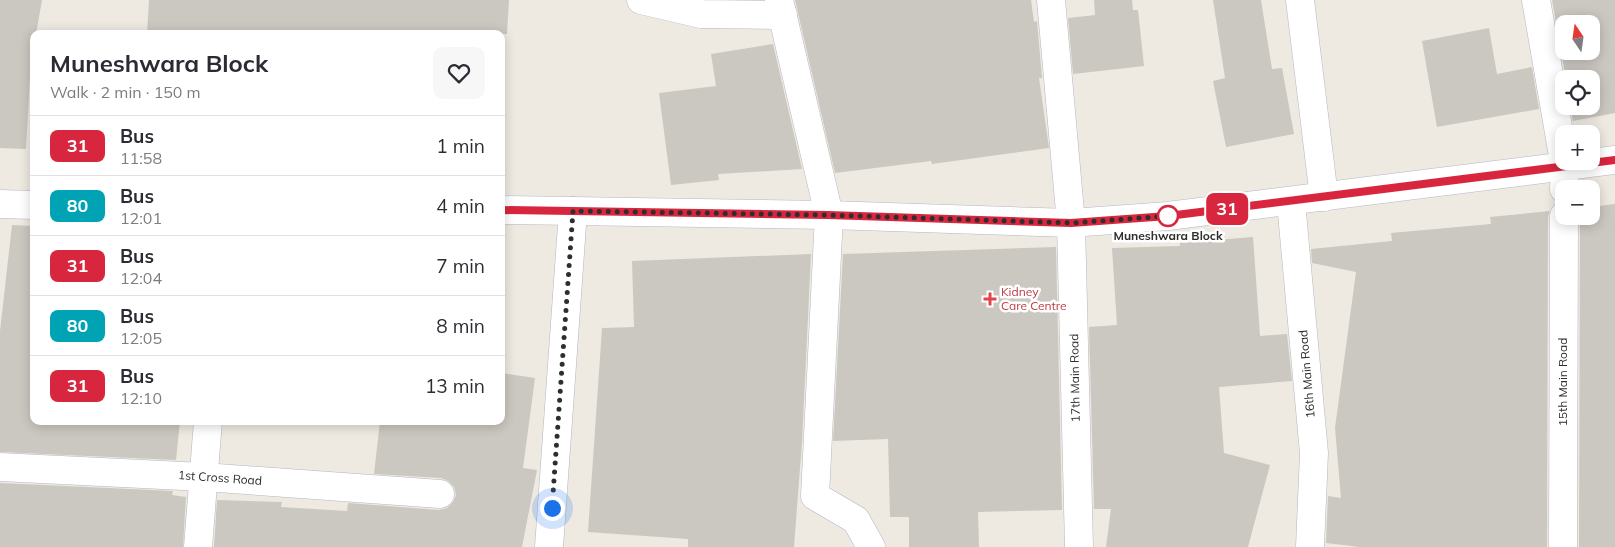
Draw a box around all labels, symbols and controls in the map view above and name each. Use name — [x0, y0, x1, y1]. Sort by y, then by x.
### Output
north arrow — [1555, 15, 1600, 60]
map controls — [1555, 15, 1600, 225]
button: heart — [433, 47, 485, 99]
text: Muneshwara Block — [50, 48, 268, 78]
button: locate — [1555, 70, 1600, 115]
text: Walk · 2 min · 150 m — [50, 82, 201, 102]
text: Bus — [120, 124, 154, 148]
button: + — [1555, 125, 1600, 170]
text: 31 — [67, 134, 88, 157]
text: 1 min — [436, 134, 485, 158]
text: 11:58 — [120, 148, 162, 168]
button: − — [1555, 180, 1600, 225]
text: Bus — [120, 184, 154, 208]
line badge: 31 — [1204, 193, 1250, 225]
text: 80 — [67, 194, 88, 217]
text: 4 min — [436, 194, 485, 218]
text: 31 — [1216, 197, 1238, 220]
marker: Muneshwara Block — [1157, 205, 1179, 227]
text: 12:01 — [120, 208, 162, 228]
place label: Muneshwara Block — [1113, 228, 1223, 243]
text: Bus — [120, 244, 154, 268]
text: 31 — [67, 254, 88, 277]
text: 7 min — [436, 254, 485, 278]
text: 12:04 — [120, 268, 162, 288]
place label: Kidney Care Centre — [1001, 284, 1067, 313]
marker: Kidney Care Centre — [983, 292, 997, 306]
text: Bus — [120, 304, 154, 328]
text: 80 — [67, 314, 88, 337]
text: 8 min — [436, 314, 485, 338]
text: 12:05 — [120, 328, 162, 348]
street label: 16th Main Road — [1295, 329, 1318, 419]
street label: 17th Main Road — [1066, 334, 1083, 422]
street label: 15th Main Road — [1555, 338, 1570, 426]
text: Bus — [120, 364, 154, 388]
text: 31 — [67, 374, 88, 397]
text: 13 min — [425, 374, 485, 398]
text: 12:10 — [120, 388, 162, 408]
street label: 1st Cross Road — [177, 467, 263, 488]
your location — [540, 496, 565, 521]

